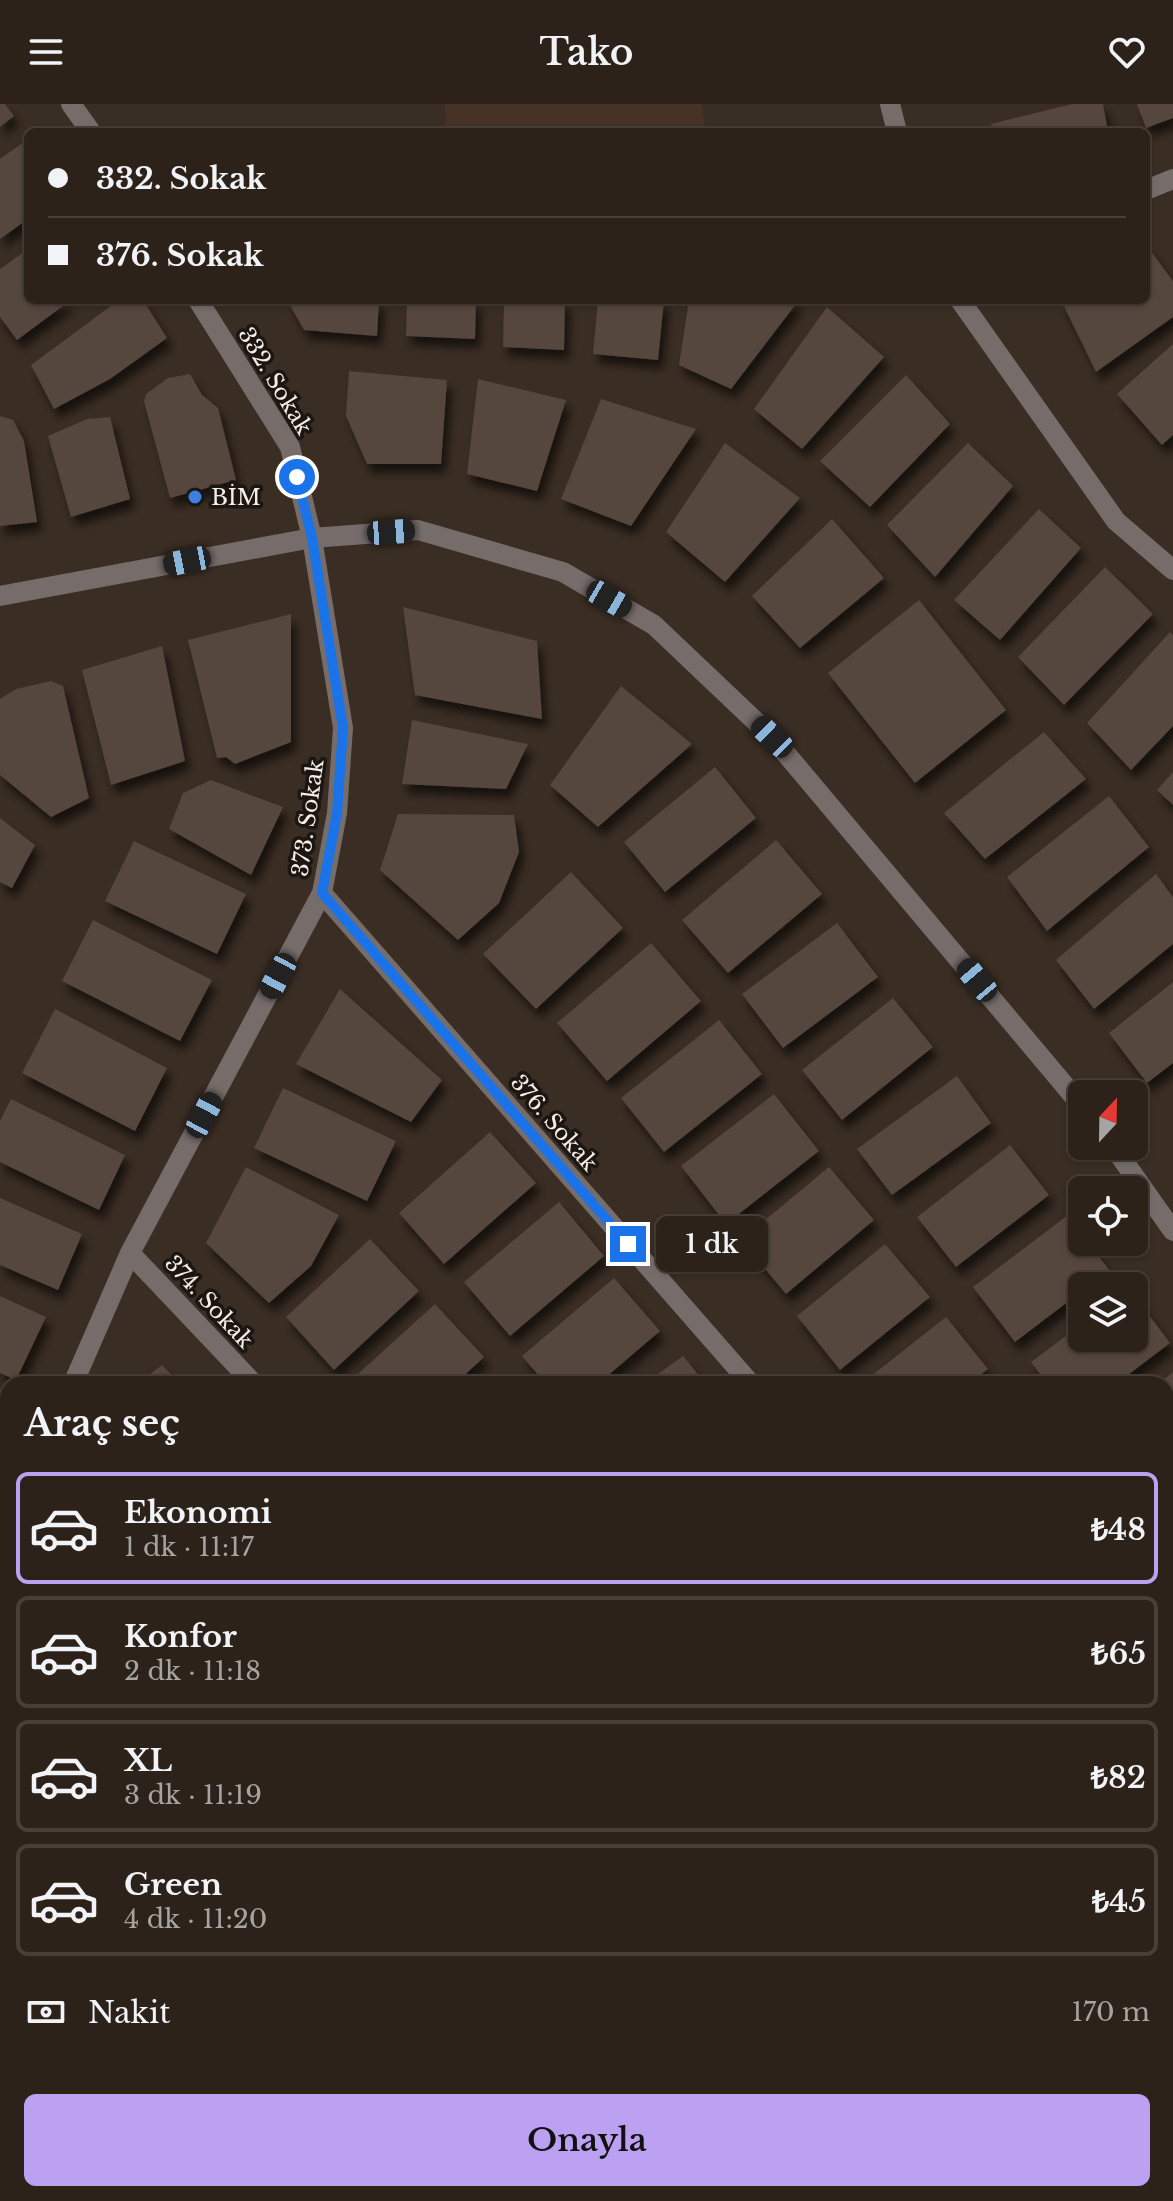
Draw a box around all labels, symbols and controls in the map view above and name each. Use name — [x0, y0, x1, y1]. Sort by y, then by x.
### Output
icon: menu — [24, 30, 68, 74]
text: Tako — [540, 30, 633, 75]
icon: heart — [1105, 30, 1149, 74]
text: 332. Sokak — [96, 160, 266, 197]
text: 376. Sokak — [96, 237, 263, 274]
street label: 332. Sokak — [232, 322, 318, 440]
route start — [279, 459, 315, 495]
place label: BİM — [211, 483, 261, 511]
marker: BİM — [186, 488, 204, 506]
car — [366, 518, 416, 546]
car — [161, 545, 213, 577]
car — [582, 577, 636, 621]
car — [746, 712, 798, 762]
street label: 373. Sokak — [286, 757, 330, 878]
car — [256, 949, 300, 1003]
car — [952, 954, 1002, 1006]
street label: 376. Sokak — [505, 1069, 603, 1177]
north arrow — [1068, 1080, 1148, 1160]
map controls — [1068, 1080, 1148, 1352]
car — [182, 1088, 226, 1142]
button: locate — [1068, 1176, 1148, 1256]
callout: 1 dk — [656, 1216, 768, 1272]
route end — [610, 1226, 646, 1262]
text: 1 dk — [685, 1228, 739, 1260]
street label: 374. Sokak — [159, 1250, 259, 1354]
button: layers — [1068, 1272, 1148, 1352]
text: Araç seç — [24, 1401, 180, 1446]
icon: car — [28, 1492, 100, 1564]
text: Ekonomi — [124, 1494, 271, 1531]
text: ₺48 — [1091, 1511, 1146, 1548]
text: 1 dk · 11:17 — [124, 1531, 254, 1563]
icon: car — [28, 1616, 100, 1688]
text: Konfor — [124, 1618, 237, 1655]
text: ₺65 — [1091, 1635, 1146, 1672]
text: 2 dk · 11:18 — [124, 1655, 261, 1687]
icon: car — [28, 1740, 100, 1812]
text: XL — [124, 1742, 172, 1779]
text: ₺82 — [1091, 1759, 1146, 1796]
text: 3 dk · 11:19 — [124, 1779, 262, 1811]
icon: car — [28, 1864, 100, 1936]
text: Green — [124, 1866, 222, 1903]
text: ₺45 — [1092, 1883, 1146, 1920]
text: 4 dk · 11:20 — [124, 1903, 267, 1935]
icon: cash — [24, 1990, 68, 2034]
text: Nakit — [88, 1994, 171, 2031]
text: 170 m — [1071, 1996, 1150, 2028]
button: Onayla — [24, 2094, 1150, 2186]

